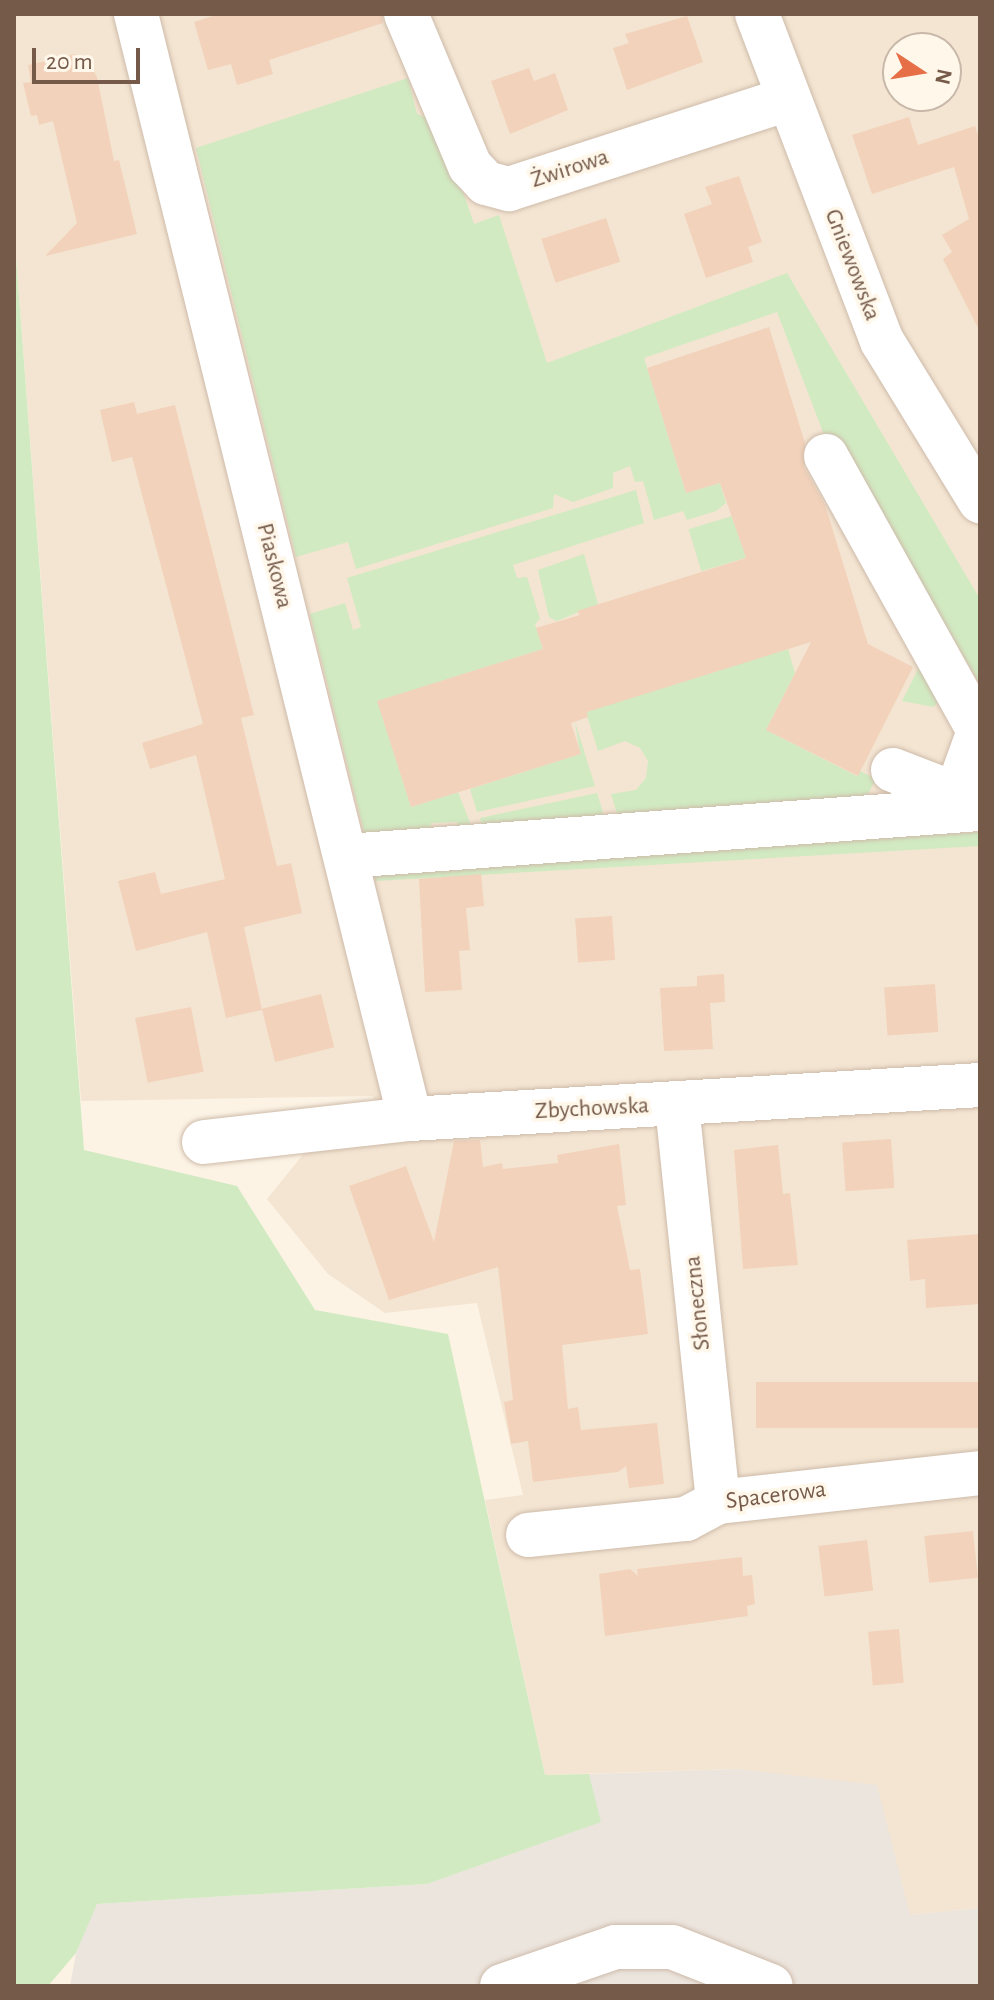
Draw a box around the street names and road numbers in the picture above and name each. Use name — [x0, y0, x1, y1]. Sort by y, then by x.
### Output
street label: Żwirowa — [527, 143, 613, 195]
street label: Gniewowska — [818, 205, 886, 325]
street label: Piaskowa — [249, 520, 299, 612]
street label: Zbychowska — [534, 1092, 650, 1126]
street label: Słoneczna — [679, 1254, 717, 1352]
street label: Spacerowa — [724, 1476, 828, 1516]

